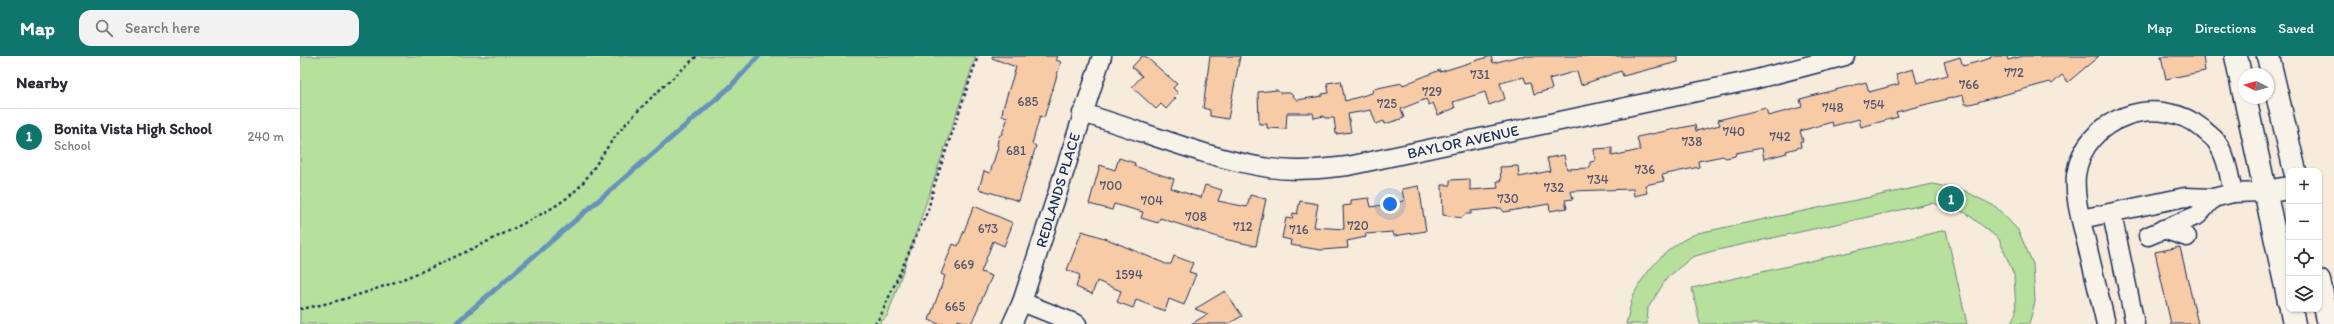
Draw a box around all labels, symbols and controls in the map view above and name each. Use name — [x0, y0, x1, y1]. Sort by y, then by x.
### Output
search box — [79, 10, 359, 46]
text: Map — [20, 17, 55, 40]
icon: search — [93, 17, 115, 39]
text: Search here — [125, 19, 200, 37]
text: Map — [2147, 20, 2173, 37]
text: Directions — [2195, 20, 2256, 37]
text: Saved — [2278, 20, 2314, 37]
house number: 772 — [2004, 65, 2024, 80]
house number: 731 — [1470, 67, 1490, 82]
north arrow — [2238, 68, 2274, 104]
text: Nearby — [16, 72, 68, 92]
house number: 766 — [1959, 77, 1979, 92]
house number: 729 — [1422, 84, 1442, 99]
house number: 685 — [1018, 94, 1039, 109]
house number: 725 — [1377, 96, 1397, 111]
house number: 754 — [1863, 97, 1885, 112]
house number: 748 — [1822, 100, 1844, 115]
text: Bonita Vista High School — [54, 120, 212, 138]
street label: BAYLOR AVENUE — [1406, 121, 1520, 163]
house number: 740 — [1723, 124, 1745, 139]
text: 1 — [26, 129, 32, 144]
text: 240 m — [247, 129, 284, 144]
house number: 742 — [1769, 129, 1791, 144]
street label: REDLANDS PLACE — [1032, 130, 1084, 250]
house number: 738 — [1682, 134, 1702, 149]
text: School — [54, 138, 91, 153]
house number: 681 — [1006, 143, 1026, 158]
house number: 736 — [1635, 162, 1655, 177]
map controls — [2286, 168, 2322, 312]
button: + — [2286, 168, 2322, 204]
house number: 734 — [1587, 172, 1609, 187]
house number: 700 — [1100, 178, 1122, 193]
house number: 732 — [1544, 180, 1564, 195]
pin: 1 — [1938, 184, 1964, 214]
house number: 730 — [1497, 191, 1519, 206]
house number: 704 — [1141, 193, 1163, 208]
your location — [1380, 194, 1400, 214]
button: − — [2286, 204, 2322, 240]
house number: 708 — [1185, 209, 1207, 224]
house number: 720 — [1347, 218, 1369, 233]
house number: 712 — [1233, 219, 1253, 234]
house number: 673 — [978, 221, 998, 236]
house number: 716 — [1289, 222, 1309, 237]
button: locate — [2286, 240, 2322, 276]
house number: 669 — [954, 257, 974, 272]
house number: 1594 — [1115, 267, 1143, 282]
button: layers — [2286, 276, 2322, 312]
house number: 665 — [945, 299, 965, 314]

